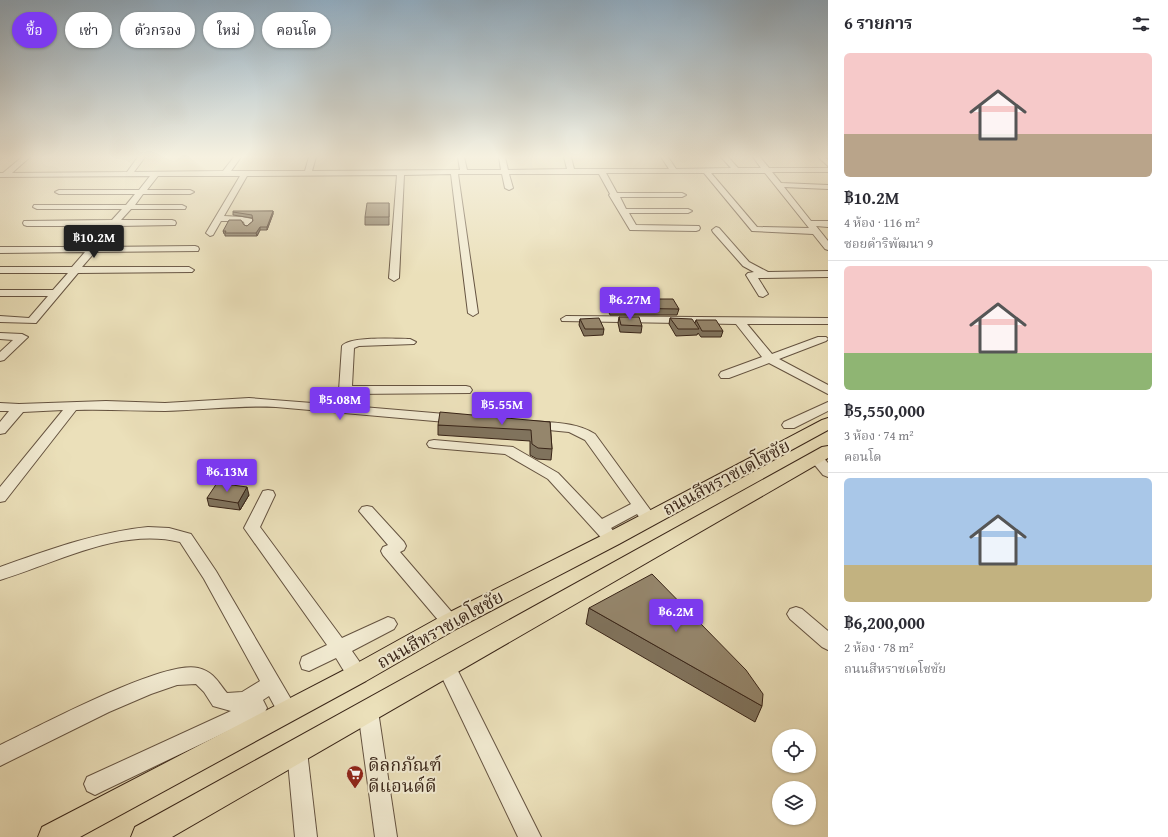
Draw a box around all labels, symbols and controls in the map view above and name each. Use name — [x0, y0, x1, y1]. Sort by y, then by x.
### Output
text: 6 รายการ — [844, 10, 913, 35]
chip: ซื้อ — [12, 12, 57, 48]
chip: เช่า — [65, 12, 112, 48]
chip: ตัวกรอง — [120, 12, 195, 48]
chip: ใหม่ — [203, 12, 254, 48]
chip: คอนโด — [262, 12, 331, 48]
icon: filters — [1130, 13, 1152, 35]
icon: home — [962, 79, 1034, 151]
text: ฿10.2M — [844, 185, 899, 210]
text: 4 ห้อง · 116 m² — [844, 213, 920, 232]
pin: ฿10.2M — [61, 225, 127, 259]
text: ฿10.2M — [73, 228, 115, 247]
text: ซอยดำริพัฒนา 9 — [844, 234, 933, 253]
pin: ฿6.27M — [597, 287, 663, 321]
text: ฿6.27M — [609, 290, 651, 309]
icon: home — [962, 292, 1034, 364]
pin: ฿5.08M — [307, 387, 373, 421]
text: ฿5.08M — [319, 390, 361, 409]
pin: ฿5.55M — [469, 392, 535, 426]
text: ฿5.55M — [481, 395, 523, 414]
text: ฿5,550,000 — [844, 398, 925, 423]
text: 3 ห้อง · 74 m² — [844, 426, 914, 445]
street label: ถนนสีหราชเดโชชัย — [657, 432, 795, 522]
text: คอนโด — [844, 447, 882, 466]
pin: ฿6.13M — [194, 459, 260, 493]
text: ฿6.13M — [206, 462, 248, 481]
icon: home — [962, 504, 1034, 576]
street label: ถนนสีหราชเดโชชัย — [372, 583, 508, 675]
pin: ฿6.2M — [648, 599, 704, 633]
text: ฿6.2M — [658, 602, 694, 621]
text: ฿6,200,000 — [844, 610, 925, 635]
text: 2 ห้อง · 78 m² — [844, 638, 914, 657]
text: ถนนสีหราชเดโชชัย — [844, 659, 946, 678]
map controls — [772, 729, 816, 825]
button: locate — [772, 729, 816, 773]
place label: ดิลกภัณฑ์ ดีแอนด์ดี — [368, 751, 442, 799]
supermarket icon: ดิลกภัณฑ์ ดีแอนด์ดี — [345, 764, 365, 789]
button: layers — [772, 781, 816, 825]

